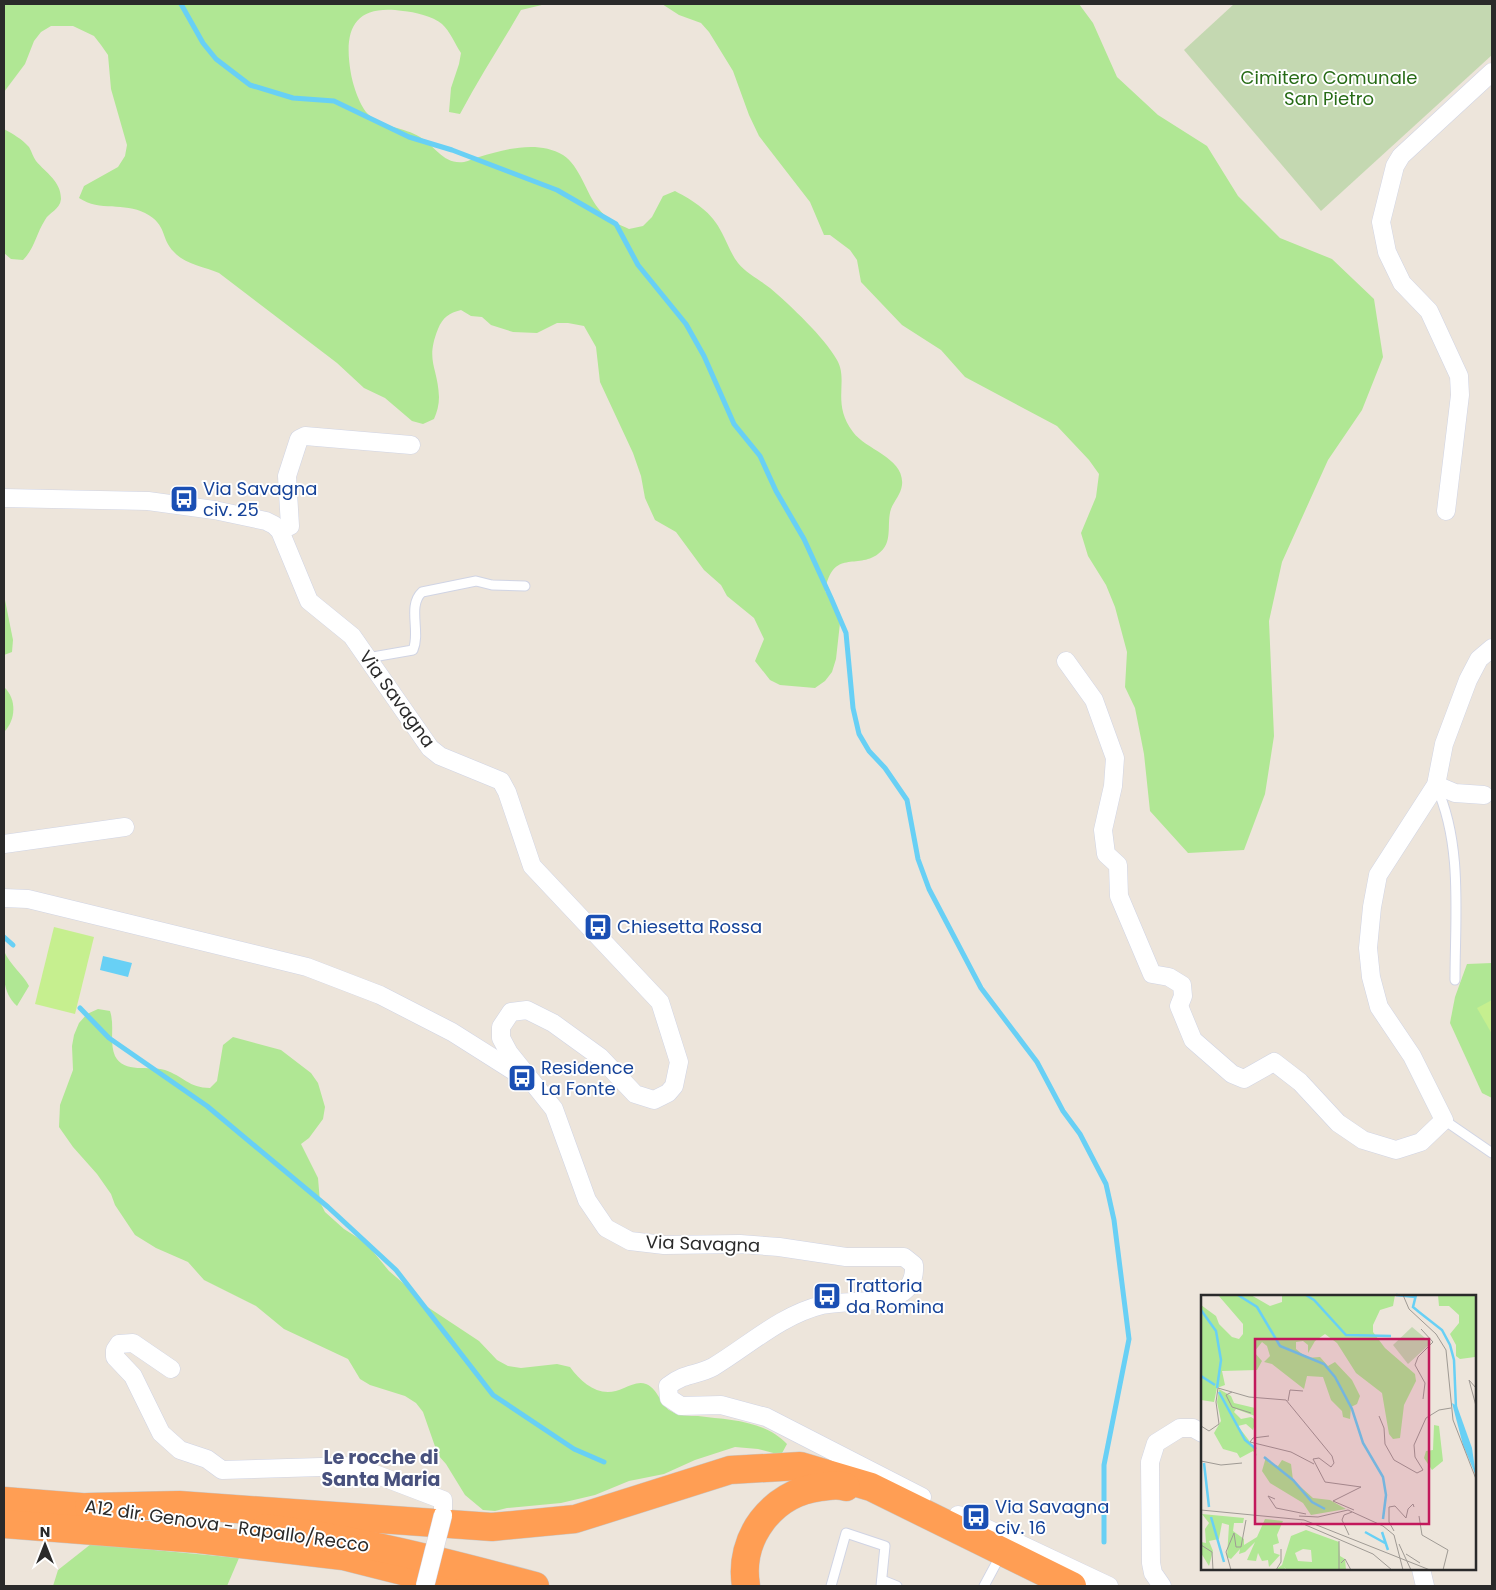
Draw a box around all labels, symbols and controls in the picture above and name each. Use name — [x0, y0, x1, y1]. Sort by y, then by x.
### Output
park label: Cimitero Comunale San Pietro — [1241, 65, 1417, 111]
place label: Via Savagna civ. 25 — [203, 476, 317, 522]
bus stop icon: Via Savagna civ. 25 — [169, 484, 199, 514]
street label: Via Savagna — [354, 645, 441, 752]
bus stop icon: Chiesetta Rossa — [583, 912, 613, 942]
place label: Chiesetta Rossa — [617, 914, 762, 939]
place label: Residence La Fonte — [541, 1055, 634, 1101]
bus stop icon: Residence La Fonte — [507, 1063, 537, 1093]
street label: Via Savagna — [645, 1229, 761, 1258]
place label: Trattoria da Romina — [846, 1273, 944, 1319]
bus stop icon: Trattoria da Romina — [812, 1281, 842, 1311]
inset map — [1201, 1295, 1476, 1570]
district label: Le rocche di Santa Maria — [321, 1444, 441, 1493]
street label: A12 dir. Genova - Rapallo/Recco — [83, 1493, 371, 1558]
place label: Via Savagna civ. 16 — [995, 1494, 1109, 1540]
bus stop icon: Via Savagna civ. 16 — [961, 1502, 991, 1532]
north arrow — [20, 1520, 70, 1570]
text: N — [40, 1522, 50, 1542]

